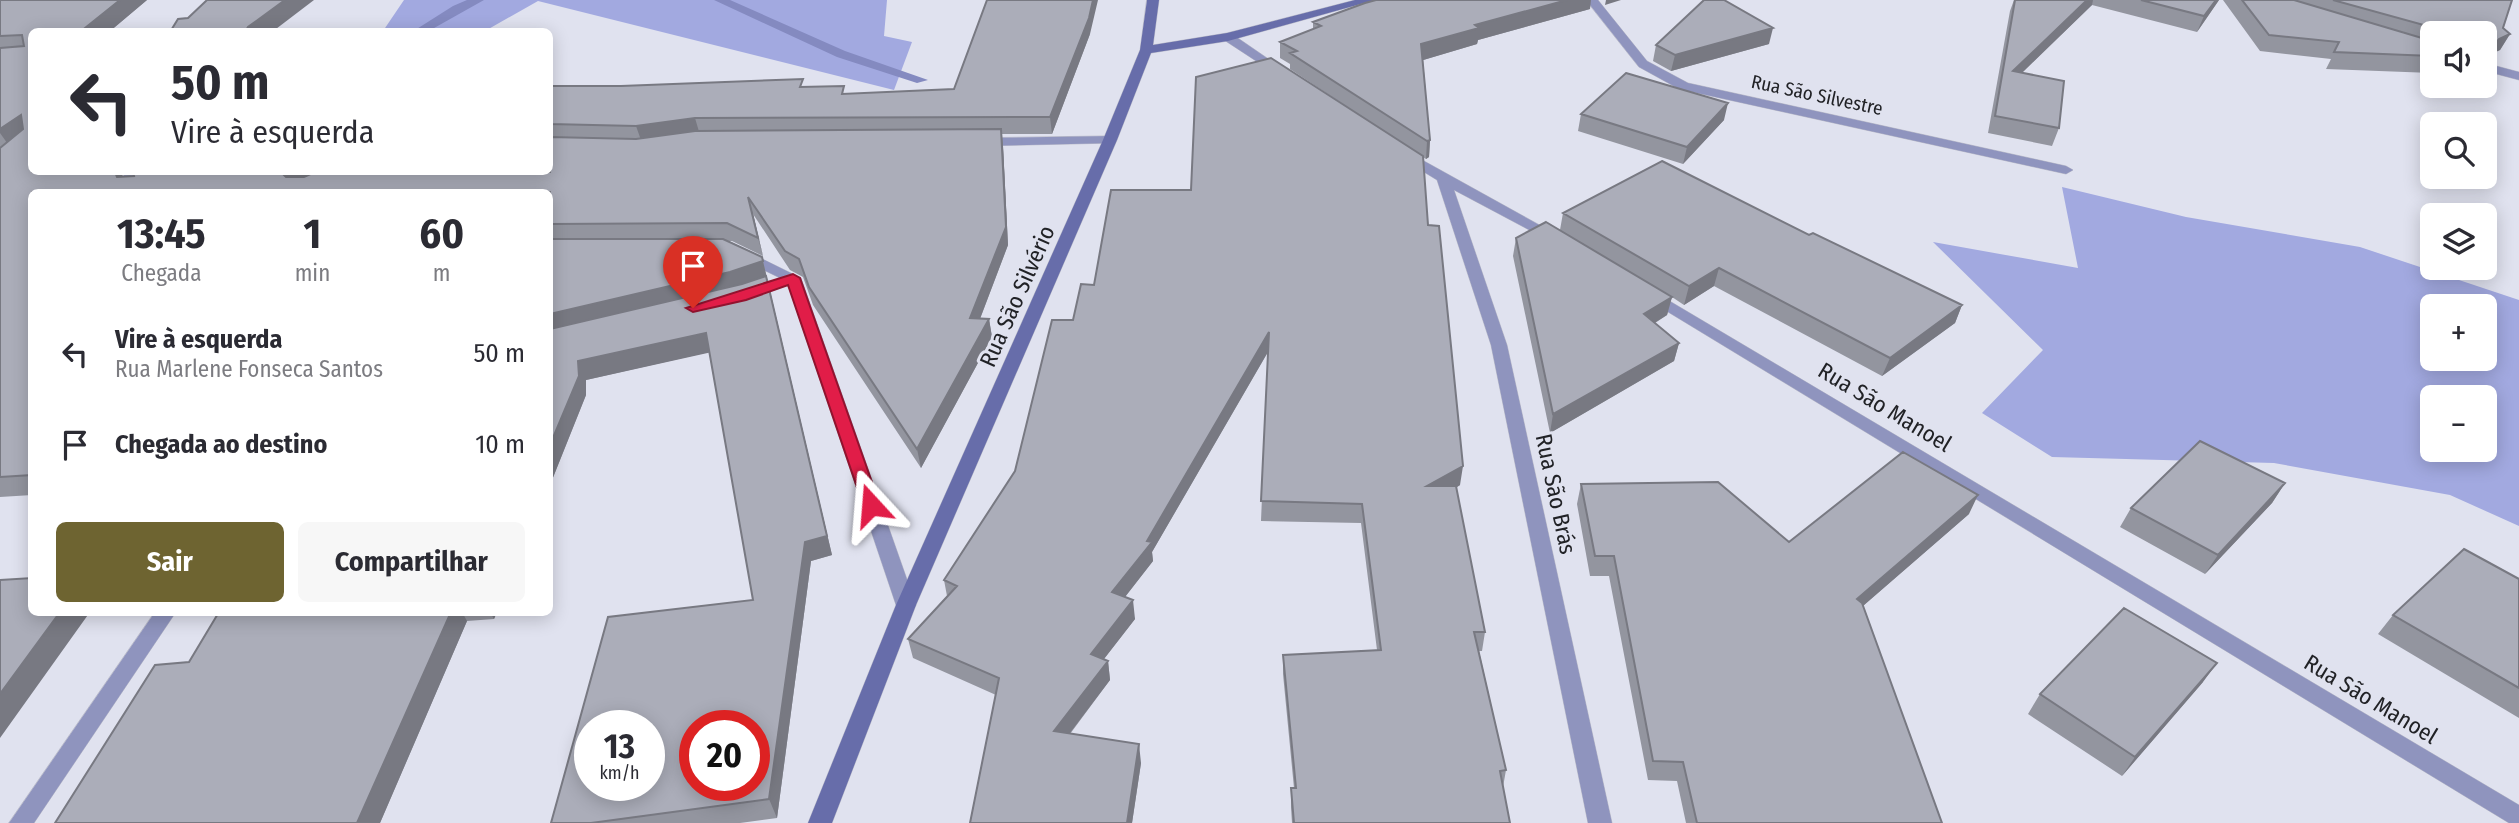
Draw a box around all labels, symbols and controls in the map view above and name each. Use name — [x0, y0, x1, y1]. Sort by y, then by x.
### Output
map controls — [2420, 21, 2497, 462]
button: sound — [2420, 21, 2497, 98]
text: 50 m — [171, 53, 269, 112]
icon: left — [56, 56, 147, 147]
street label: Rua São Silvestre — [1749, 70, 1885, 120]
button: search — [2420, 112, 2497, 189]
text: Vire à esquerda — [171, 113, 374, 151]
button: layers — [2420, 203, 2497, 280]
text: 13:45 — [117, 209, 206, 259]
text: 1 — [304, 209, 321, 259]
text: 60 — [419, 209, 464, 259]
street label: Rua São Silvério — [973, 221, 1061, 371]
pin — [663, 236, 723, 308]
icon: arrive — [674, 247, 712, 285]
text: Chegada — [121, 259, 201, 287]
text: min — [295, 259, 330, 287]
text: m — [433, 259, 450, 287]
button: + — [2420, 294, 2497, 371]
text: Vire à esquerda — [115, 324, 282, 355]
icon: left — [56, 335, 94, 373]
text: 50 m — [473, 338, 525, 369]
text: Rua Marlene Fonseca Santos — [115, 355, 383, 383]
street label: Rua São Manoel — [1813, 356, 1957, 458]
button: − — [2420, 385, 2497, 462]
icon: arrive — [56, 426, 94, 464]
text: Chegada ao destino — [115, 429, 327, 460]
text: 10 m — [475, 429, 525, 460]
street label: Rua São Brás — [1530, 431, 1582, 557]
position arrow — [834, 468, 908, 542]
button: Sair — [56, 522, 284, 602]
button: Compartilhar — [298, 522, 525, 602]
street label: Rua São Manoel — [2299, 648, 2443, 750]
speed limit sign: 20 — [679, 710, 770, 801]
text: 13 — [604, 725, 635, 767]
text: km/h — [599, 762, 640, 784]

